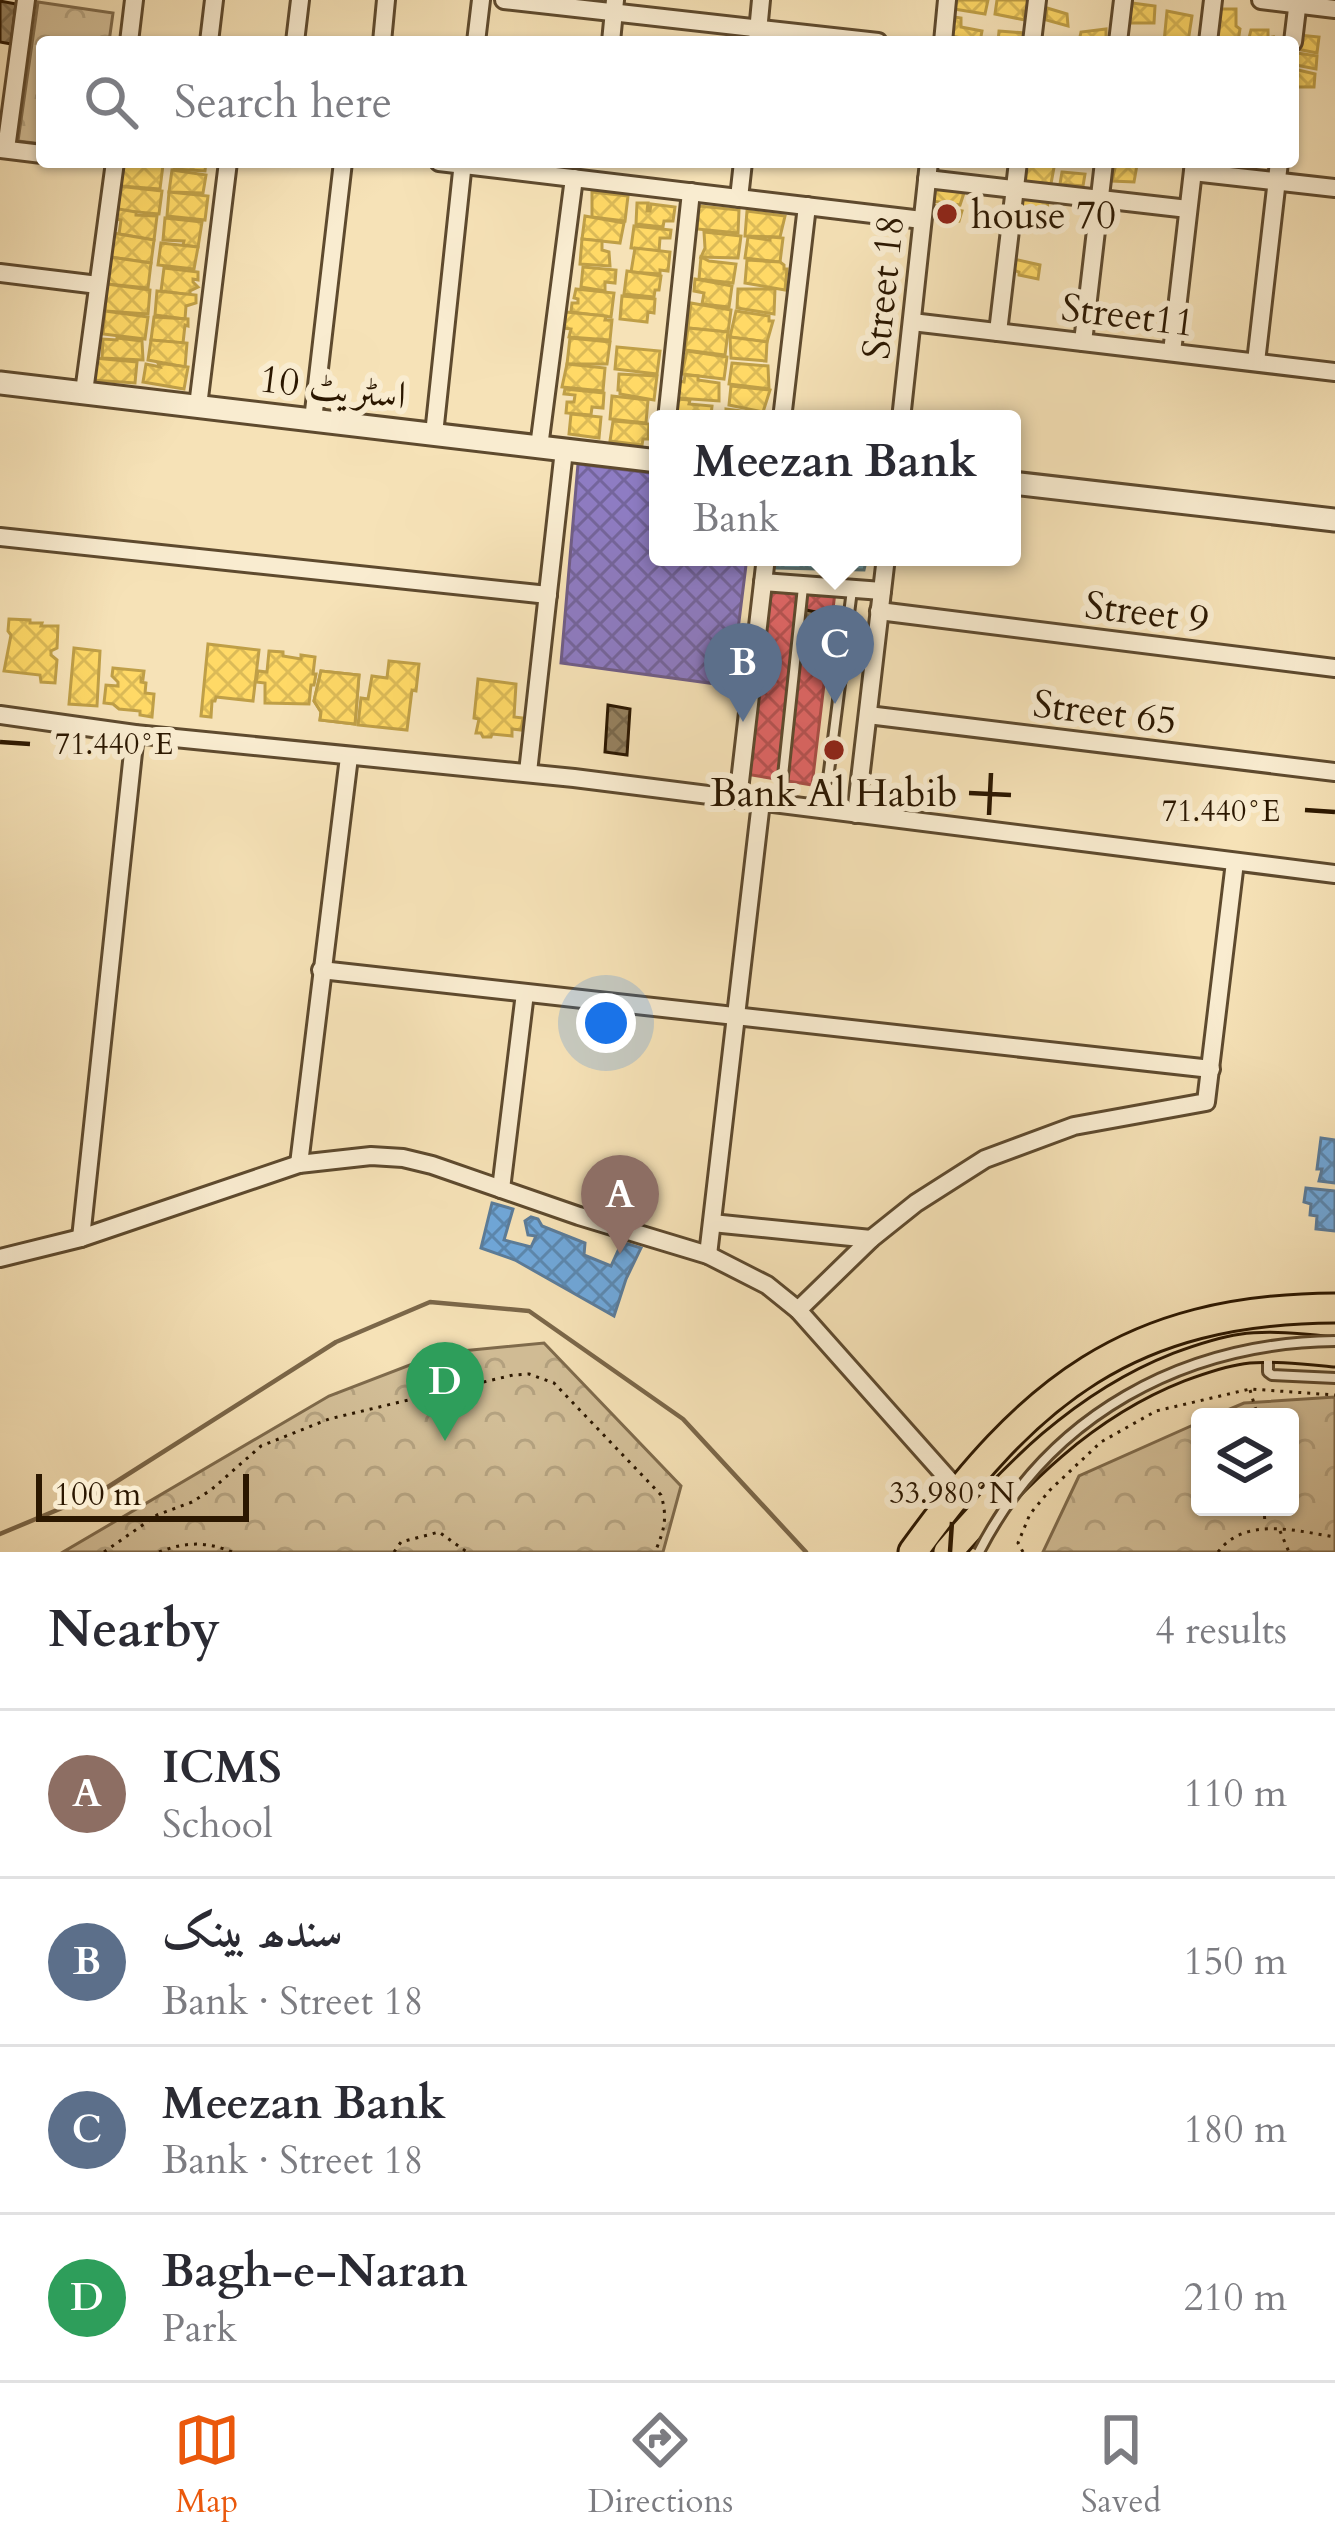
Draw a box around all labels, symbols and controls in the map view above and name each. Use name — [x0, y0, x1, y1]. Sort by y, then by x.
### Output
search box — [36, 36, 1299, 168]
icon: search — [78, 69, 144, 135]
text: Search here — [174, 72, 392, 133]
place label: house 70 — [971, 189, 1116, 242]
marker: house 70 — [934, 201, 960, 227]
street label: Street 18 — [850, 213, 917, 362]
street label: Street11 — [1058, 281, 1197, 350]
street label: اسٹریٹ 10 — [256, 352, 409, 423]
popup — [649, 410, 1021, 566]
text: Meezan Bank — [693, 431, 977, 492]
text: Bank — [693, 492, 779, 545]
street label: Street 9 — [1082, 579, 1212, 646]
pin: C — [796, 605, 874, 704]
pin: B — [704, 623, 782, 722]
street label: Street 65 — [1030, 677, 1180, 748]
text: 71.440°E — [55, 724, 173, 765]
marker: Bank Al Habib — [821, 737, 847, 763]
place label: Bank Al Habib — [710, 767, 958, 820]
text: 71.440°E — [1162, 791, 1280, 832]
your location — [576, 993, 636, 1053]
pin: A — [581, 1155, 659, 1254]
pin: D — [406, 1342, 484, 1441]
map controls — [1191, 1408, 1299, 1516]
button: layers — [1191, 1408, 1299, 1516]
scale bar — [36, 1468, 249, 1521]
text: 100 m — [54, 1472, 141, 1517]
text: 33.980°N — [889, 1473, 1015, 1514]
text: Nearby — [48, 1595, 220, 1665]
text: 4 results — [1155, 1604, 1287, 1657]
text: ICMS — [162, 1737, 282, 1798]
text: A — [72, 1767, 102, 1820]
text: 110 m — [1184, 1767, 1287, 1820]
text: School — [162, 1798, 273, 1851]
text: سندھ بینک — [162, 1901, 343, 1962]
text: B — [73, 1935, 101, 1988]
text: 150 m — [1184, 1935, 1287, 1988]
text: Bank · Street 18 — [162, 1975, 424, 2028]
text: Meezan Bank — [162, 2073, 446, 2134]
text: C — [72, 2103, 102, 2156]
text: 180 m — [1184, 2103, 1287, 2156]
text: Bank · Street 18 — [162, 2134, 424, 2187]
text: Bagh-e-Naran — [162, 2241, 468, 2302]
text: D — [70, 2271, 104, 2324]
text: 210 m — [1184, 2271, 1287, 2324]
text: Park — [162, 2302, 237, 2355]
tab: Map — [174, 2407, 240, 2524]
tab: Directions — [588, 2407, 733, 2524]
tab: Saved — [1081, 2407, 1161, 2524]

